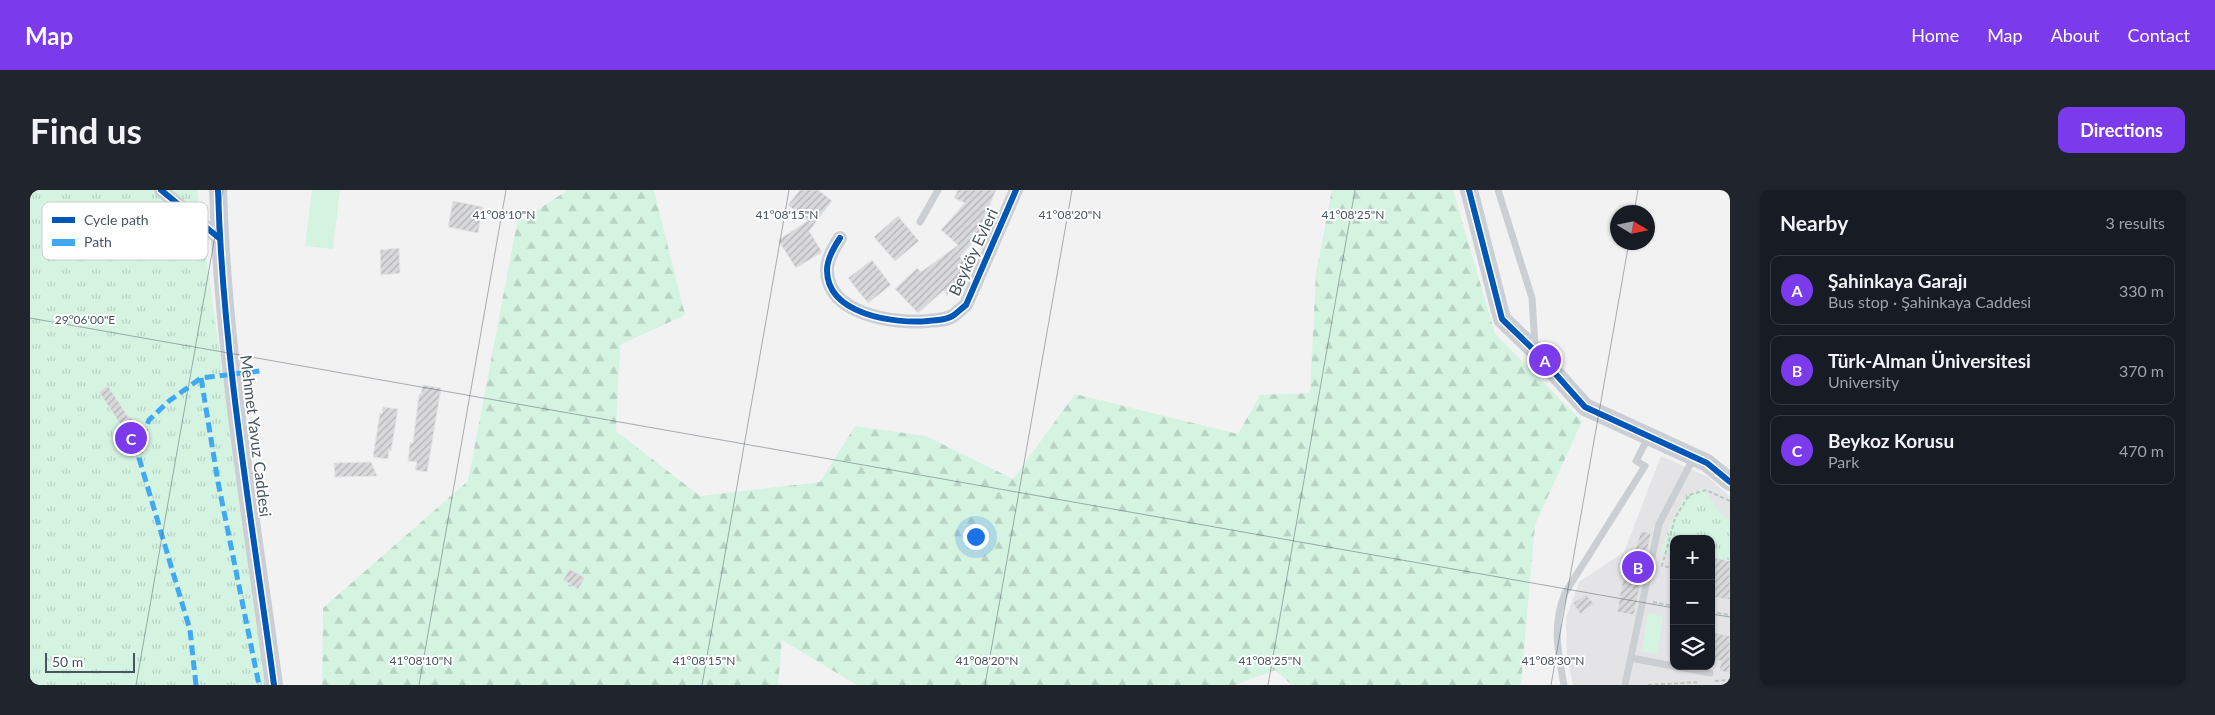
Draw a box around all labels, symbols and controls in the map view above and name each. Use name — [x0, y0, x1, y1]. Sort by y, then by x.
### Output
text: Map — [25, 21, 73, 50]
text: Home — [1911, 24, 1959, 46]
text: Map — [1987, 24, 2023, 46]
text: About — [2051, 24, 2100, 46]
text: Contact — [2128, 24, 2190, 46]
button: Directions — [2058, 107, 2185, 153]
text: Find us — [30, 109, 142, 151]
legend — [42, 202, 208, 260]
street label: Beyköy Evleri — [944, 205, 1001, 298]
north arrow — [1610, 205, 1655, 250]
text: 41°08'10"N — [473, 207, 535, 222]
text: 41°08'15"N — [756, 207, 818, 222]
text: 41°08'20"N — [1039, 207, 1101, 222]
text: 41°08'25"N — [1322, 207, 1384, 222]
text: Nearby — [1780, 210, 1848, 235]
text: Cycle path — [84, 211, 149, 228]
text: 3 results — [2105, 213, 2165, 232]
text: Path — [84, 233, 112, 250]
text: Şahinkaya Garajı — [1828, 269, 1967, 292]
text: A — [1791, 281, 1803, 300]
text: 330 m — [2119, 281, 2164, 300]
text: Bus stop · Şahinkaya Caddesi — [1828, 292, 2031, 311]
text: 29°06'00"E — [55, 312, 115, 327]
pin: A — [1529, 341, 1561, 379]
text: Türk-Alman Üniversitesi — [1828, 349, 2031, 372]
street label: Mehmet Yavuz Caddesi — [237, 354, 276, 518]
text: B — [1792, 361, 1802, 380]
text: 370 m — [2119, 361, 2164, 380]
text: University — [1828, 372, 1899, 391]
pin: C — [115, 419, 147, 457]
text: Beykoz Korusu — [1828, 429, 1954, 452]
text: C — [1792, 441, 1802, 460]
text: 470 m — [2119, 441, 2164, 460]
text: Park — [1828, 452, 1859, 471]
your location — [963, 524, 989, 550]
map controls — [1670, 535, 1715, 670]
button: + — [1670, 535, 1715, 580]
pin: B — [1622, 548, 1654, 586]
button: − — [1670, 580, 1715, 625]
button: layers — [1670, 625, 1715, 670]
scale bar — [45, 650, 135, 673]
text: 50 m — [52, 653, 83, 670]
text: 41°08'10"N — [390, 653, 452, 668]
text: 41°08'15"N — [673, 653, 735, 668]
text: 41°08'20"N — [956, 653, 1018, 668]
text: 41°08'25"N — [1239, 653, 1301, 668]
text: 41°08'30"N — [1522, 653, 1584, 668]

